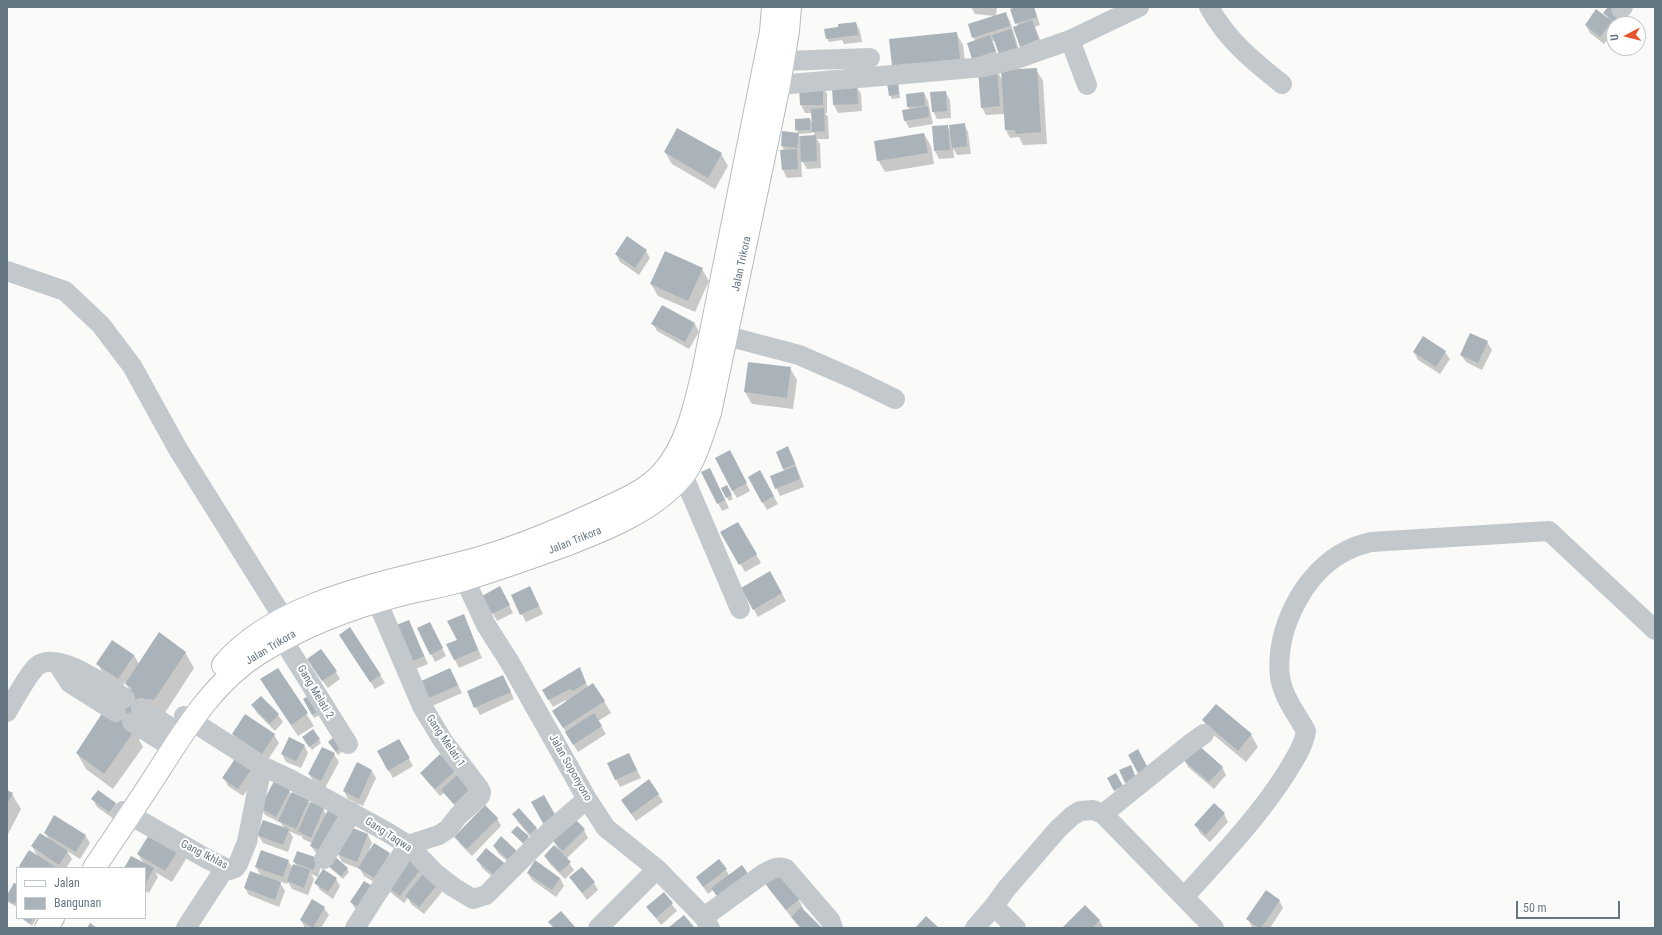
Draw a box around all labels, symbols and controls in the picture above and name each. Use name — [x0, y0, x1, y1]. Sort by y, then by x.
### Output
north arrow — [1606, 16, 1646, 56]
text: U — [1608, 33, 1621, 41]
street label: Jalan Trikora — [730, 235, 754, 293]
street label: Jalan Trikora — [546, 524, 604, 558]
street label: Jalan Trikora — [243, 628, 299, 668]
street label: Gang Melati 2 — [294, 663, 336, 721]
street label: Gang Melati 1 — [423, 712, 467, 770]
street label: Jalan Soponyono — [546, 732, 594, 804]
street label: Gang Taqwa — [362, 815, 414, 855]
street label: Gang Ikhlas — [178, 838, 230, 872]
legend — [16, 867, 146, 919]
text: Jalan — [54, 876, 80, 890]
scale bar — [1518, 893, 1622, 919]
text: Bangunan — [54, 896, 101, 910]
text: 50 m — [1523, 901, 1547, 915]

